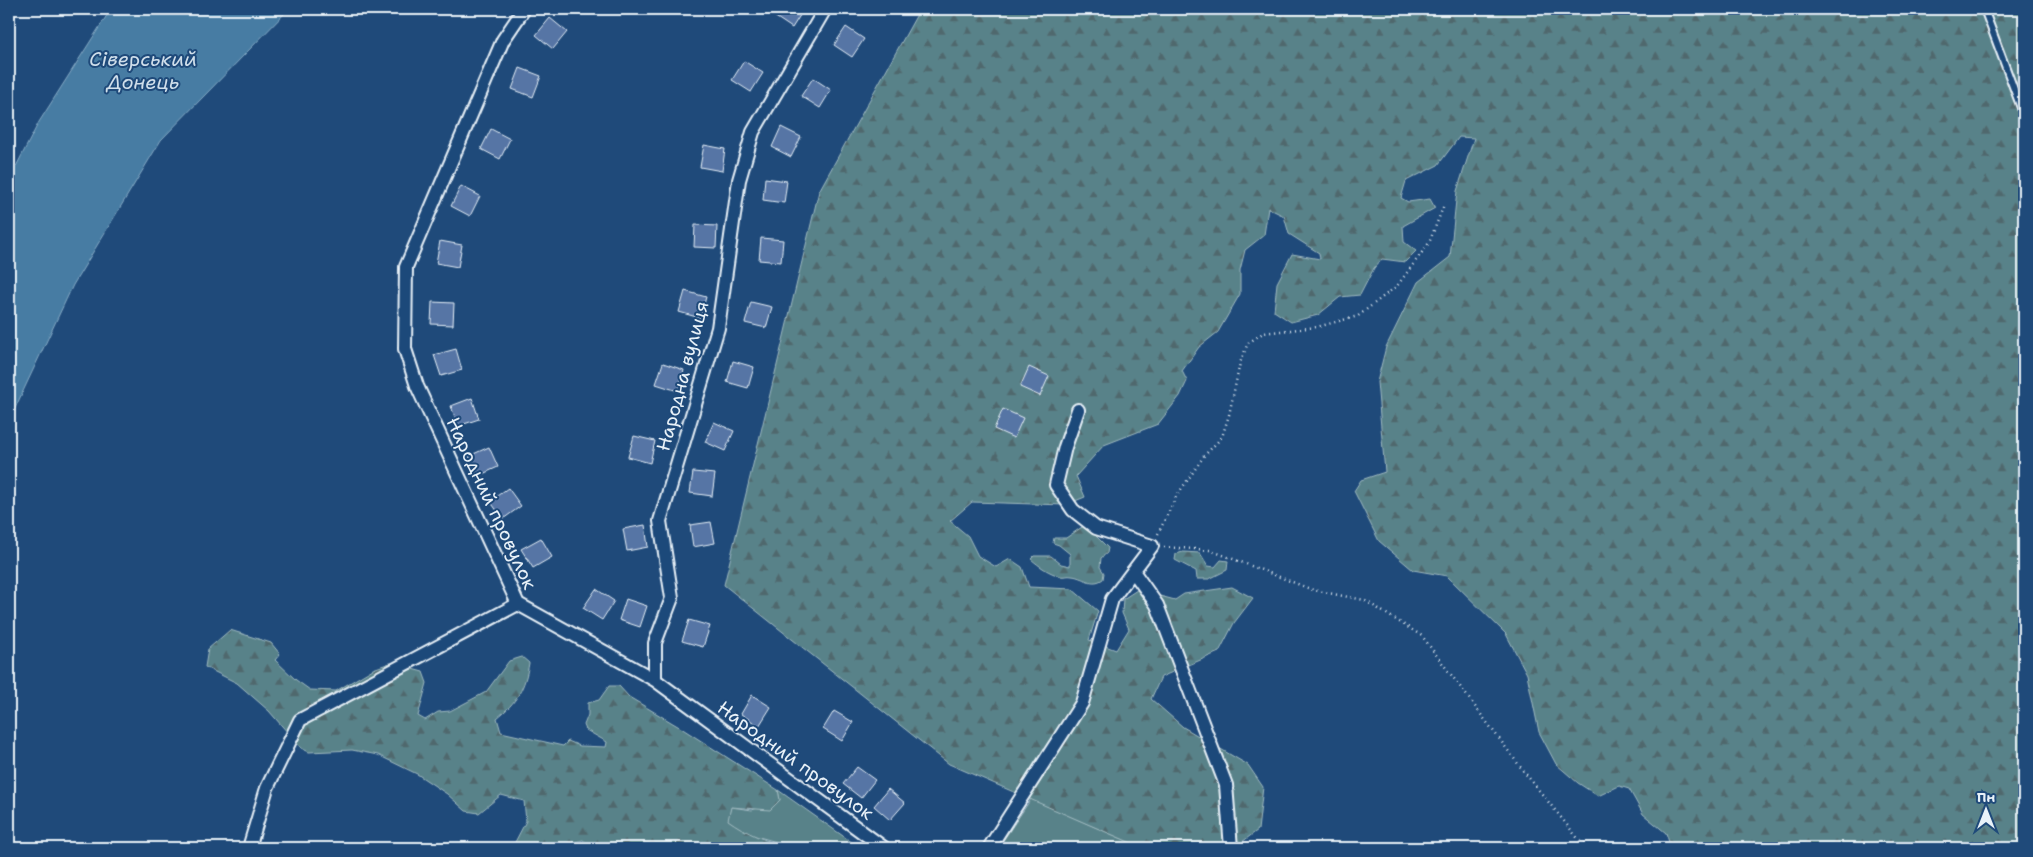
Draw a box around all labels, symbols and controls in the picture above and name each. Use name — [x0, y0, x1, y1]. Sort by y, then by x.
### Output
water label: Сіверський Донець — [89, 46, 197, 95]
street label: Народна вулиця — [650, 298, 715, 454]
street label: Народний провулок — [441, 413, 542, 593]
street label: Народний провулок — [713, 695, 879, 826]
north arrow — [1960, 784, 2010, 834]
text: Пн — [1977, 788, 1995, 806]

